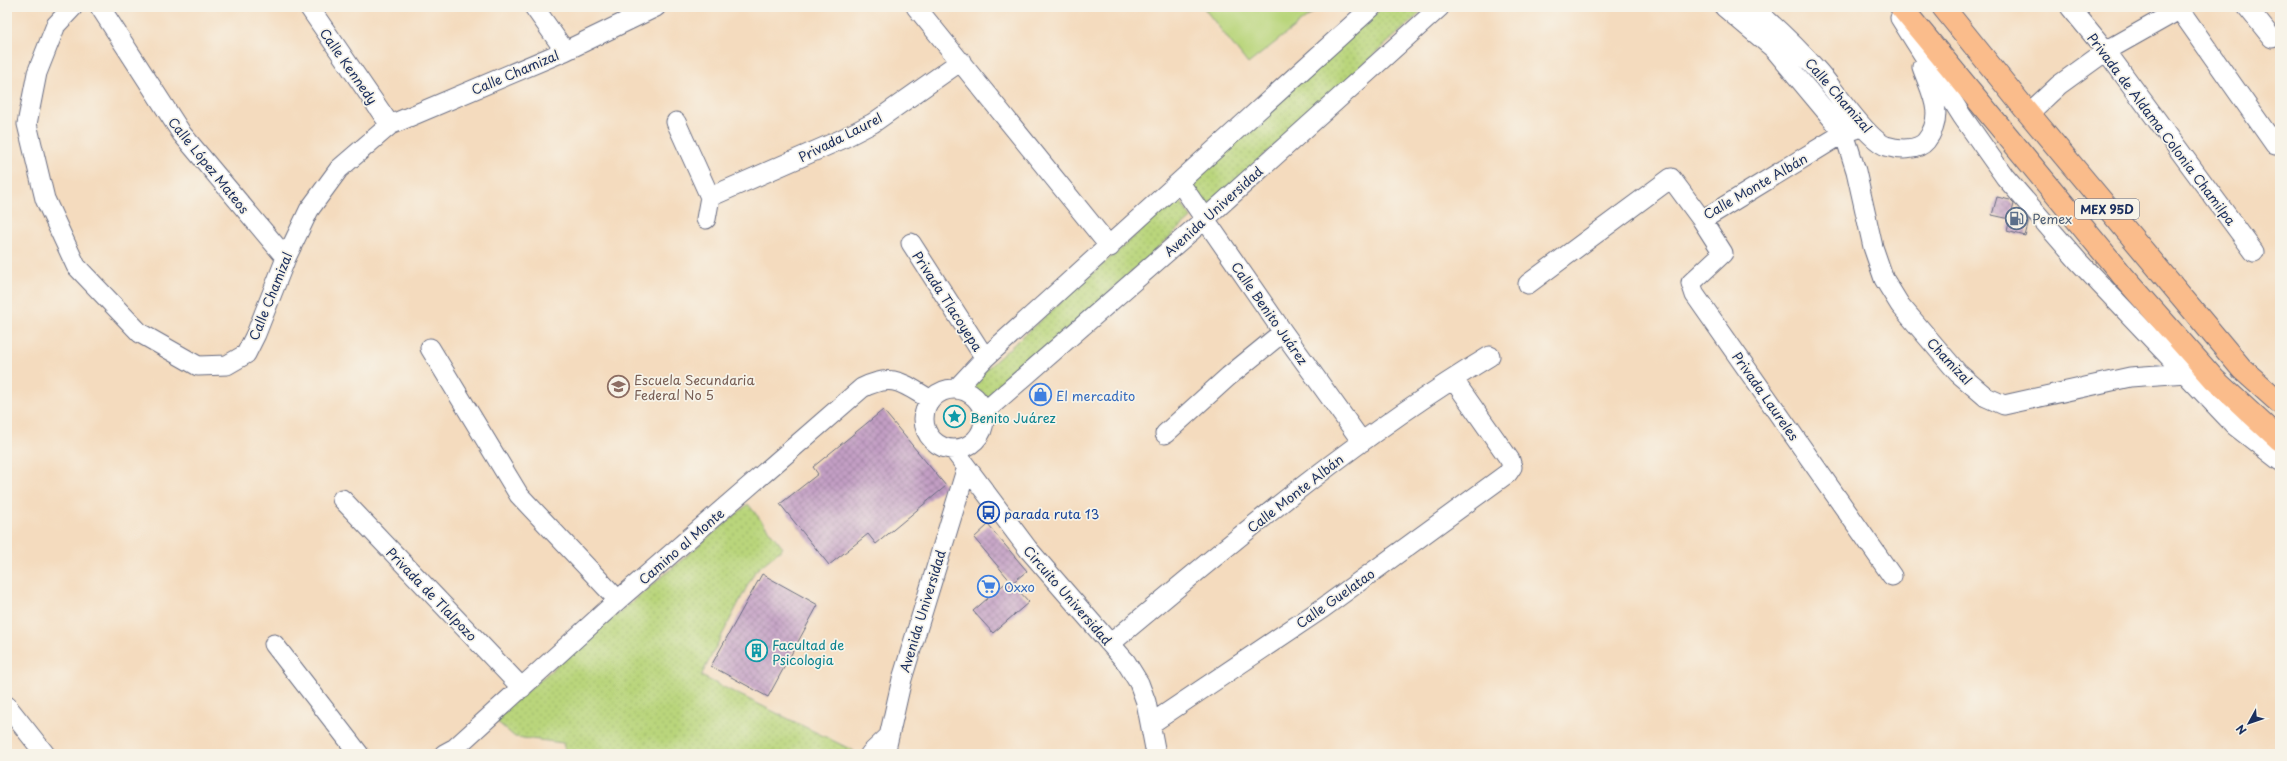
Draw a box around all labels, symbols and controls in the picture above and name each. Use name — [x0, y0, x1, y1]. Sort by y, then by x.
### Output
street label: Calle Kennedy — [316, 24, 382, 108]
street label: Privada de Aldama Colonia Chamilpa — [2083, 29, 2241, 230]
street label: Calle Chamizal — [468, 45, 562, 99]
street label: Calle Chamizal — [1801, 53, 1877, 137]
street label: Privada Laurel — [795, 108, 885, 166]
street label: Calle López Mateos — [164, 113, 254, 217]
street label: Calle Monte Albán — [1699, 148, 1811, 224]
street label: Avenida Universidad — [1159, 161, 1267, 261]
road number: MEX 95D — [2075, 199, 2139, 219]
fuel station icon: Pemex — [2003, 205, 2029, 231]
place label: Pemex — [2032, 209, 2072, 228]
street label: Privada Tlacoyepa — [908, 247, 988, 355]
street label: Calle Chamizal — [244, 249, 296, 343]
street label: Calle Benito Juárez — [1227, 258, 1313, 368]
street label: Chamizal — [1923, 333, 1977, 389]
street label: Privada Laureles — [1728, 348, 1804, 444]
place label: Escuela Secundaria Federal No 5 — [634, 370, 755, 404]
school or university icon: Escuela Secundaria Federal No 5 — [606, 373, 632, 399]
shop icon: El mercadito — [1027, 382, 1053, 408]
place label: El mercadito — [1056, 386, 1135, 405]
place icon: Benito Juárez — [942, 404, 968, 430]
place label: Benito Juárez — [970, 408, 1056, 427]
street label: Calle Monte Albán — [1243, 449, 1347, 537]
bus stop icon: parada ruta 13 — [975, 500, 1001, 526]
street label: Camino al Monte — [634, 503, 728, 589]
place label: parada ruta 13 — [1004, 504, 1099, 523]
street label: Circuito Universidad — [1019, 541, 1117, 649]
street label: Privada de Tlalpozo — [382, 543, 482, 645]
street label: Avenida Universidad — [894, 547, 950, 674]
street label: Calle Guelatao — [1292, 564, 1378, 632]
supermarket icon: Oxxo — [975, 573, 1001, 599]
place label: Oxxo — [1004, 577, 1035, 596]
place label: Facultad de Psicologia — [772, 635, 844, 669]
building icon: Facultad de Psicologia — [743, 638, 769, 664]
north arrow — [2229, 703, 2269, 743]
text: N — [2231, 721, 2250, 739]

